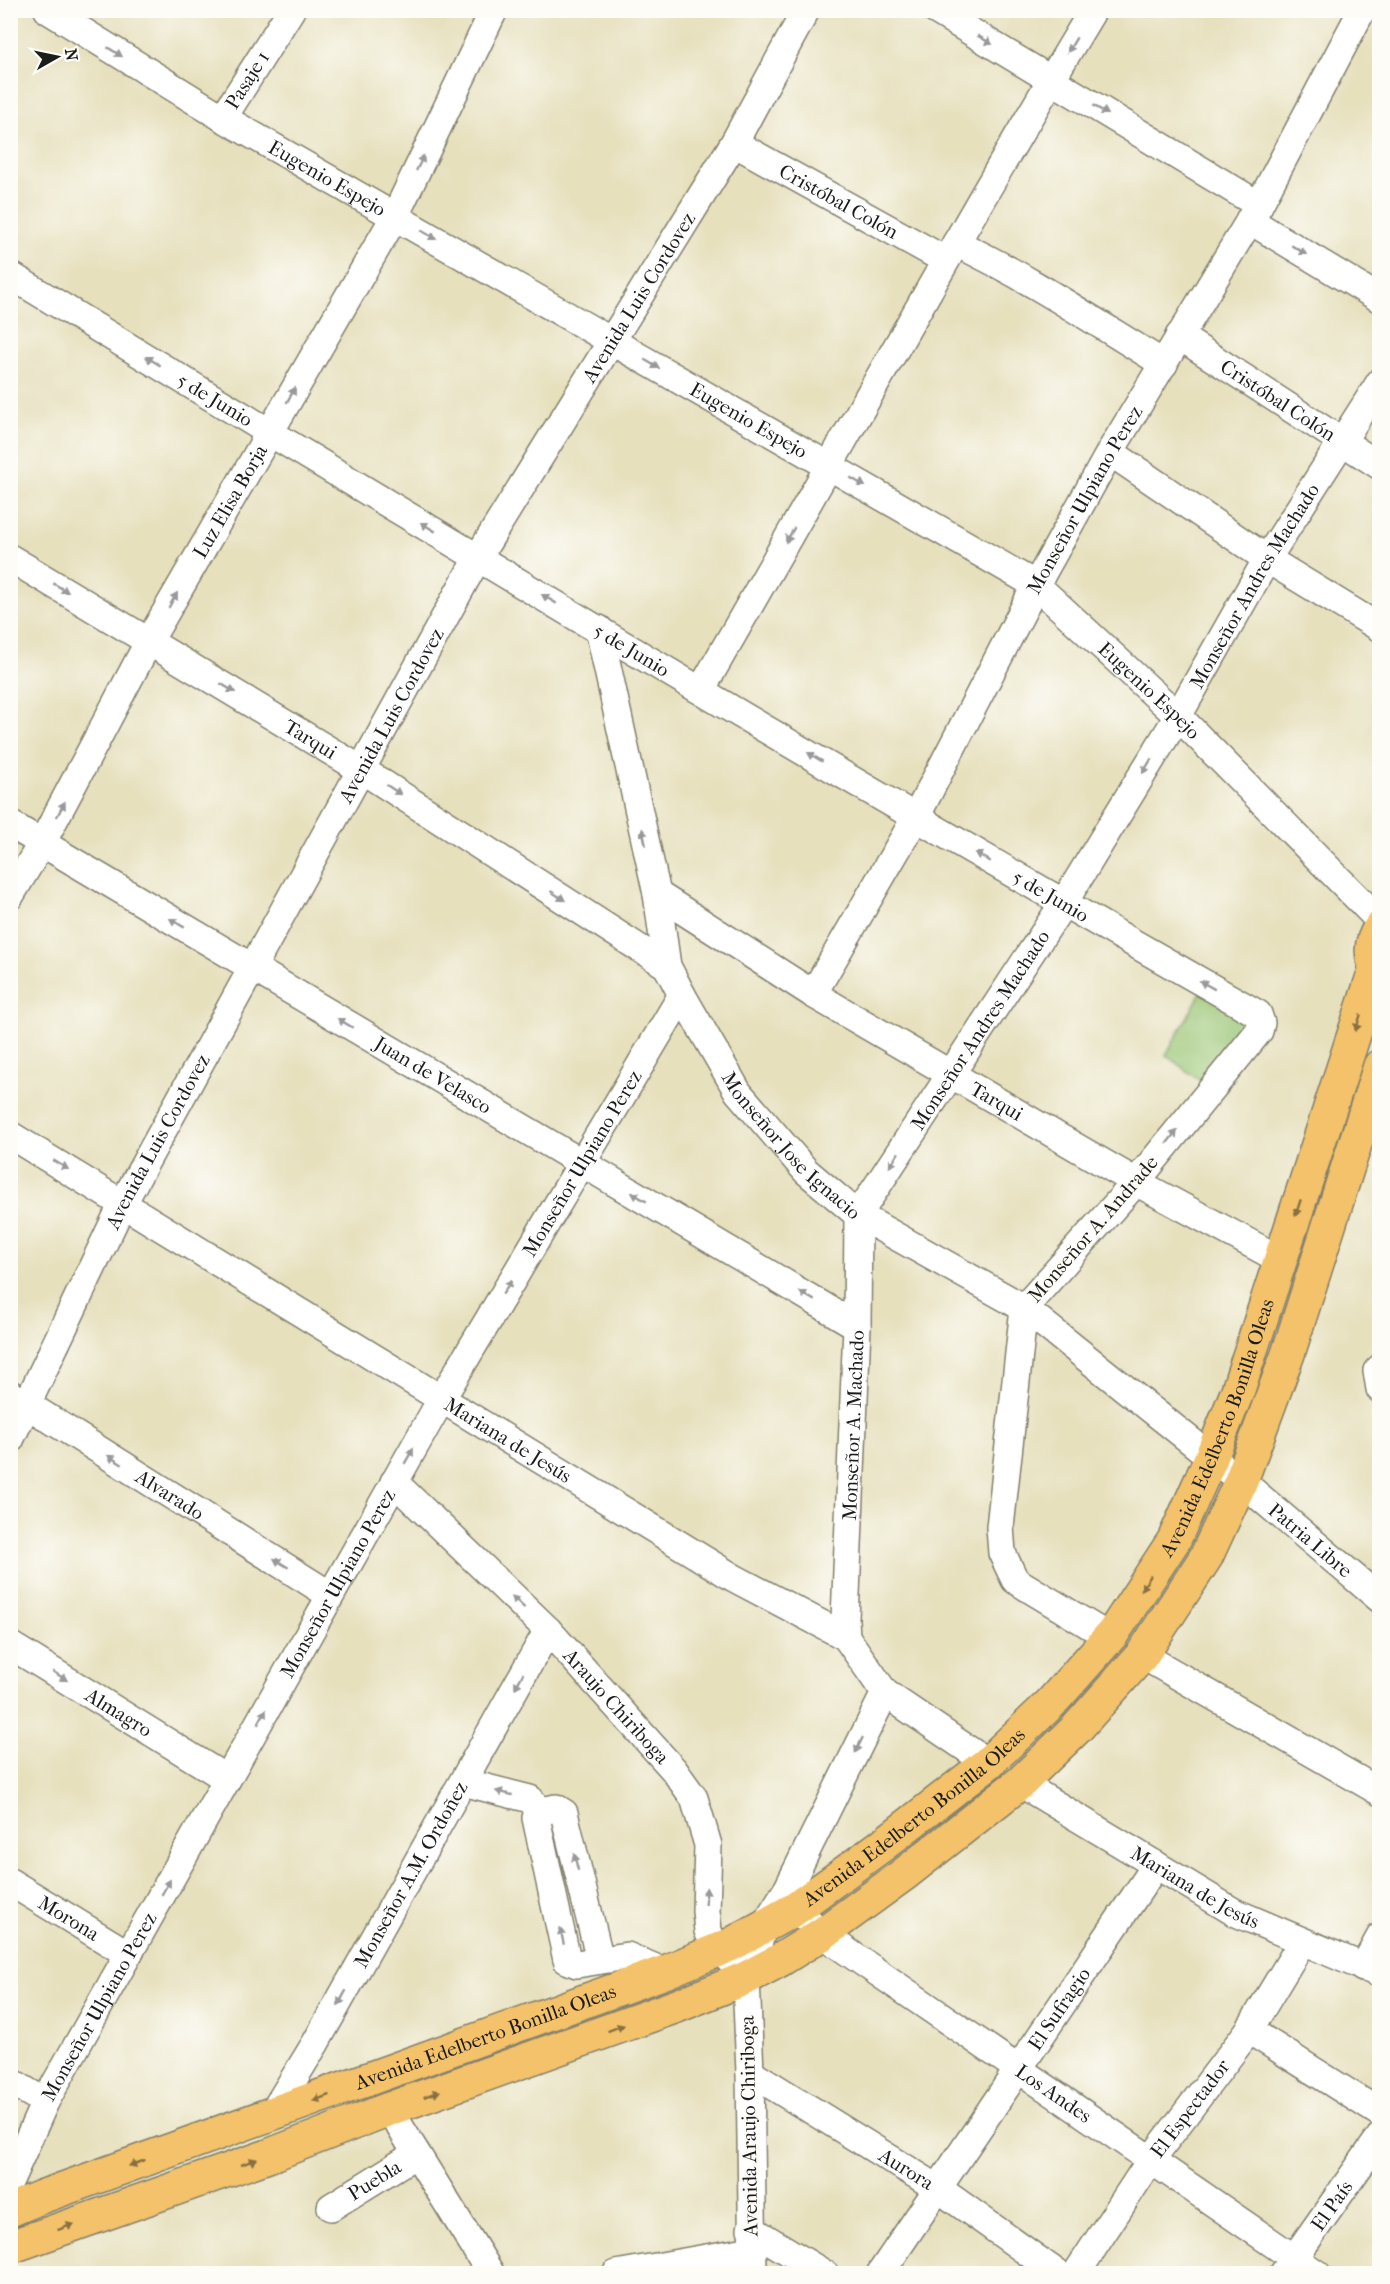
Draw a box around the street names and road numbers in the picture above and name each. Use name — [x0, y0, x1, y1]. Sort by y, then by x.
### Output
street label: Pasaje 1 — [220, 47, 274, 113]
street label: Eugenio Espejo — [265, 135, 390, 221]
street label: Cristóbal Colón — [775, 159, 903, 244]
street label: Avenida Luis Cordovez — [577, 208, 700, 387]
street label: Cristóbal Colón — [1216, 354, 1340, 446]
street label: 5 de Junio — [173, 368, 257, 431]
street label: Eugenio Espejo — [686, 377, 812, 463]
street label: Monseñor Ulpiano Perez — [1022, 401, 1147, 598]
street label: Luz Elisa Borja — [188, 440, 272, 562]
street label: Monseñor Andres Machado — [1185, 479, 1324, 692]
street label: 5 de Junio — [590, 618, 674, 681]
street label: Avenida Luis Cordovez — [333, 624, 448, 807]
street label: Eugenio Espejo — [1094, 637, 1205, 744]
street label: Tarqui — [280, 715, 341, 764]
street label: 5 de Junio — [1009, 865, 1093, 927]
street label: Monseñor Andres Machado — [906, 926, 1054, 1134]
street label: Juan de Velasco — [369, 1030, 496, 1118]
street label: Avenida Luis Cordovez — [100, 1050, 214, 1234]
street label: Monseñor Ulpiano Perez — [517, 1066, 646, 1261]
street label: Monseñor Jose Ignacio — [717, 1067, 866, 1224]
street label: Tarqui — [966, 1077, 1027, 1125]
street label: Monseñor A. Andrade — [1023, 1151, 1163, 1307]
street label: Avenida Edelberto Bonilla Oleas — [1154, 1296, 1279, 1562]
street label: Monseñor A. Machado — [838, 1330, 868, 1521]
street label: Mariana de Jesús — [440, 1392, 576, 1487]
street label: Alvarado — [131, 1464, 208, 1525]
street label: Monseñor Ulpiano Perez — [275, 1485, 400, 1682]
street label: Patria Libre — [1264, 1498, 1357, 1582]
street label: Araujo Chiriboga — [558, 1643, 675, 1769]
street label: Almagro — [81, 1683, 156, 1741]
street label: Avenida Edelberto Bonilla Oleas — [797, 1723, 1029, 1912]
street label: Monseñor A.M. Ordoñez — [349, 1777, 472, 1972]
street label: Mariana de Jesús — [1127, 1841, 1263, 1933]
street label: Morona — [34, 1891, 104, 1946]
street label: Monseñor Ulpiano Perez — [36, 1908, 161, 2105]
street label: El Sufragio — [1023, 1963, 1095, 2054]
street label: Avenida Edelberto Bonilla Oleas — [351, 1979, 619, 2095]
street label: Avenida Araujo Chiriboga — [736, 2015, 762, 2238]
street label: El Espectador — [1145, 2054, 1235, 2162]
street label: Los Andes — [1012, 2059, 1096, 2127]
street label: Aurora — [874, 2143, 939, 2195]
street label: Puebla — [343, 2154, 406, 2205]
street label: El País — [1306, 2176, 1357, 2235]

